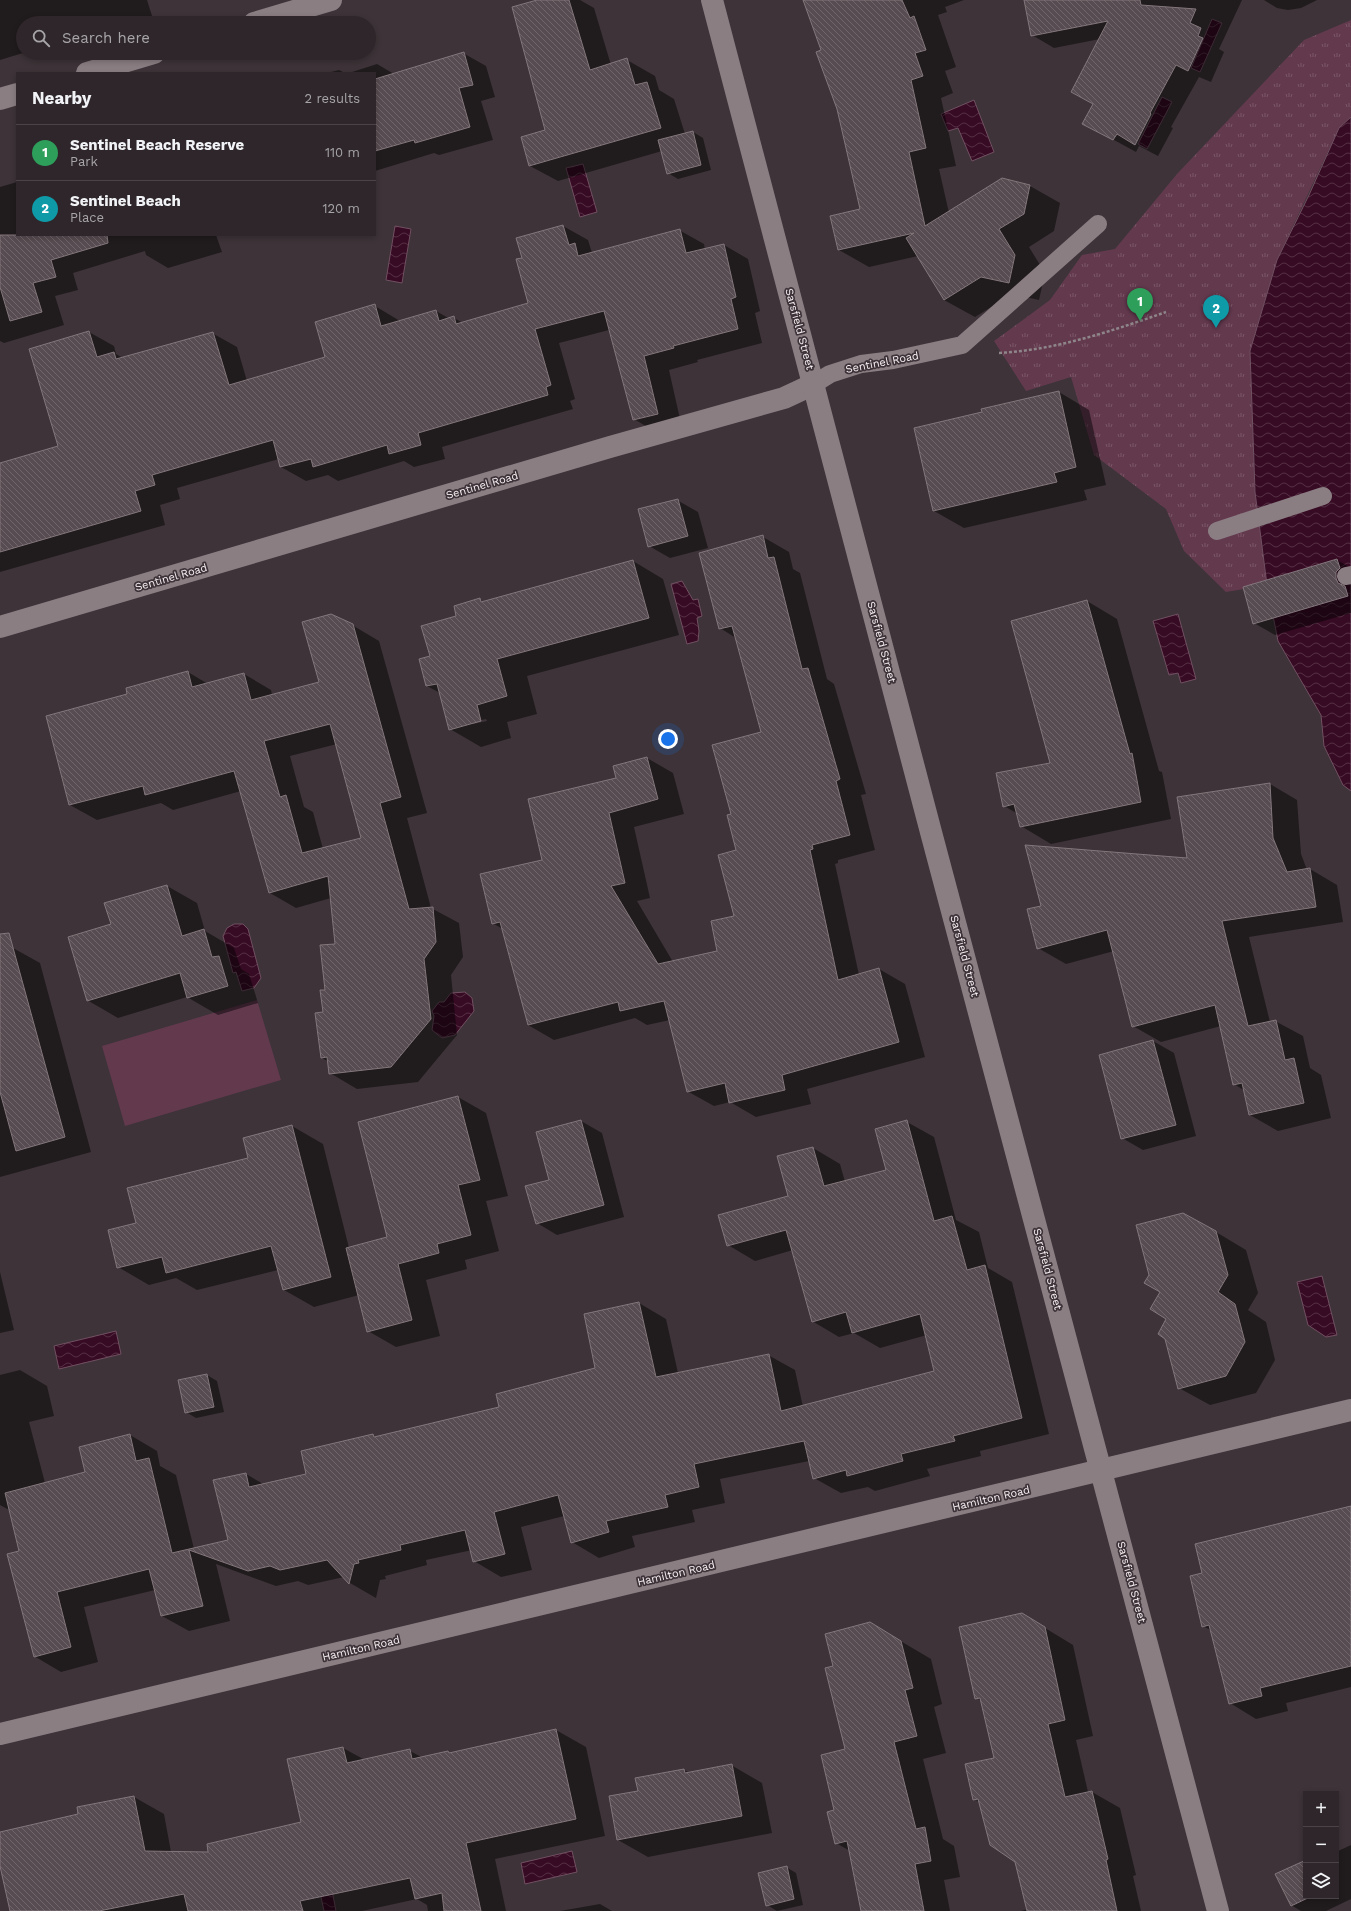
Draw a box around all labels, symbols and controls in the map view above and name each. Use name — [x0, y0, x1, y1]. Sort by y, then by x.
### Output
search box — [16, 16, 376, 60]
icon: search — [30, 27, 52, 49]
text: Search here — [62, 29, 150, 47]
text: Nearby — [32, 88, 91, 108]
text: 2 results — [305, 91, 360, 106]
text: Sentinel Beach Reserve — [70, 136, 244, 154]
text: 1 — [42, 145, 48, 160]
text: 110 m — [325, 145, 360, 160]
text: Park — [70, 154, 98, 169]
text: Sentinel Beach — [70, 192, 181, 210]
text: 2 — [41, 201, 49, 216]
text: 120 m — [322, 201, 360, 216]
text: Place — [70, 210, 104, 225]
street label: Sarsfield Street — [782, 287, 817, 372]
pin: 1 — [1127, 288, 1153, 321]
pin: 2 — [1203, 295, 1229, 328]
street label: Sentinel Road — [844, 349, 920, 376]
street label: Sentinel Road — [445, 469, 520, 502]
street label: Sentinel Road — [134, 561, 209, 594]
street label: Sarsfield Street — [864, 600, 899, 685]
your location — [658, 729, 678, 749]
street label: Sarsfield Street — [947, 914, 982, 999]
street label: Sarsfield Street — [1030, 1227, 1065, 1312]
street label: Hamilton Road — [951, 1483, 1031, 1514]
street label: Sarsfield Street — [1114, 1540, 1149, 1625]
street label: Hamilton Road — [636, 1558, 716, 1589]
street label: Hamilton Road — [321, 1633, 401, 1664]
map controls — [1303, 1791, 1339, 1899]
button: + — [1303, 1791, 1339, 1827]
button: − — [1303, 1827, 1339, 1863]
button: layers — [1303, 1863, 1339, 1899]

